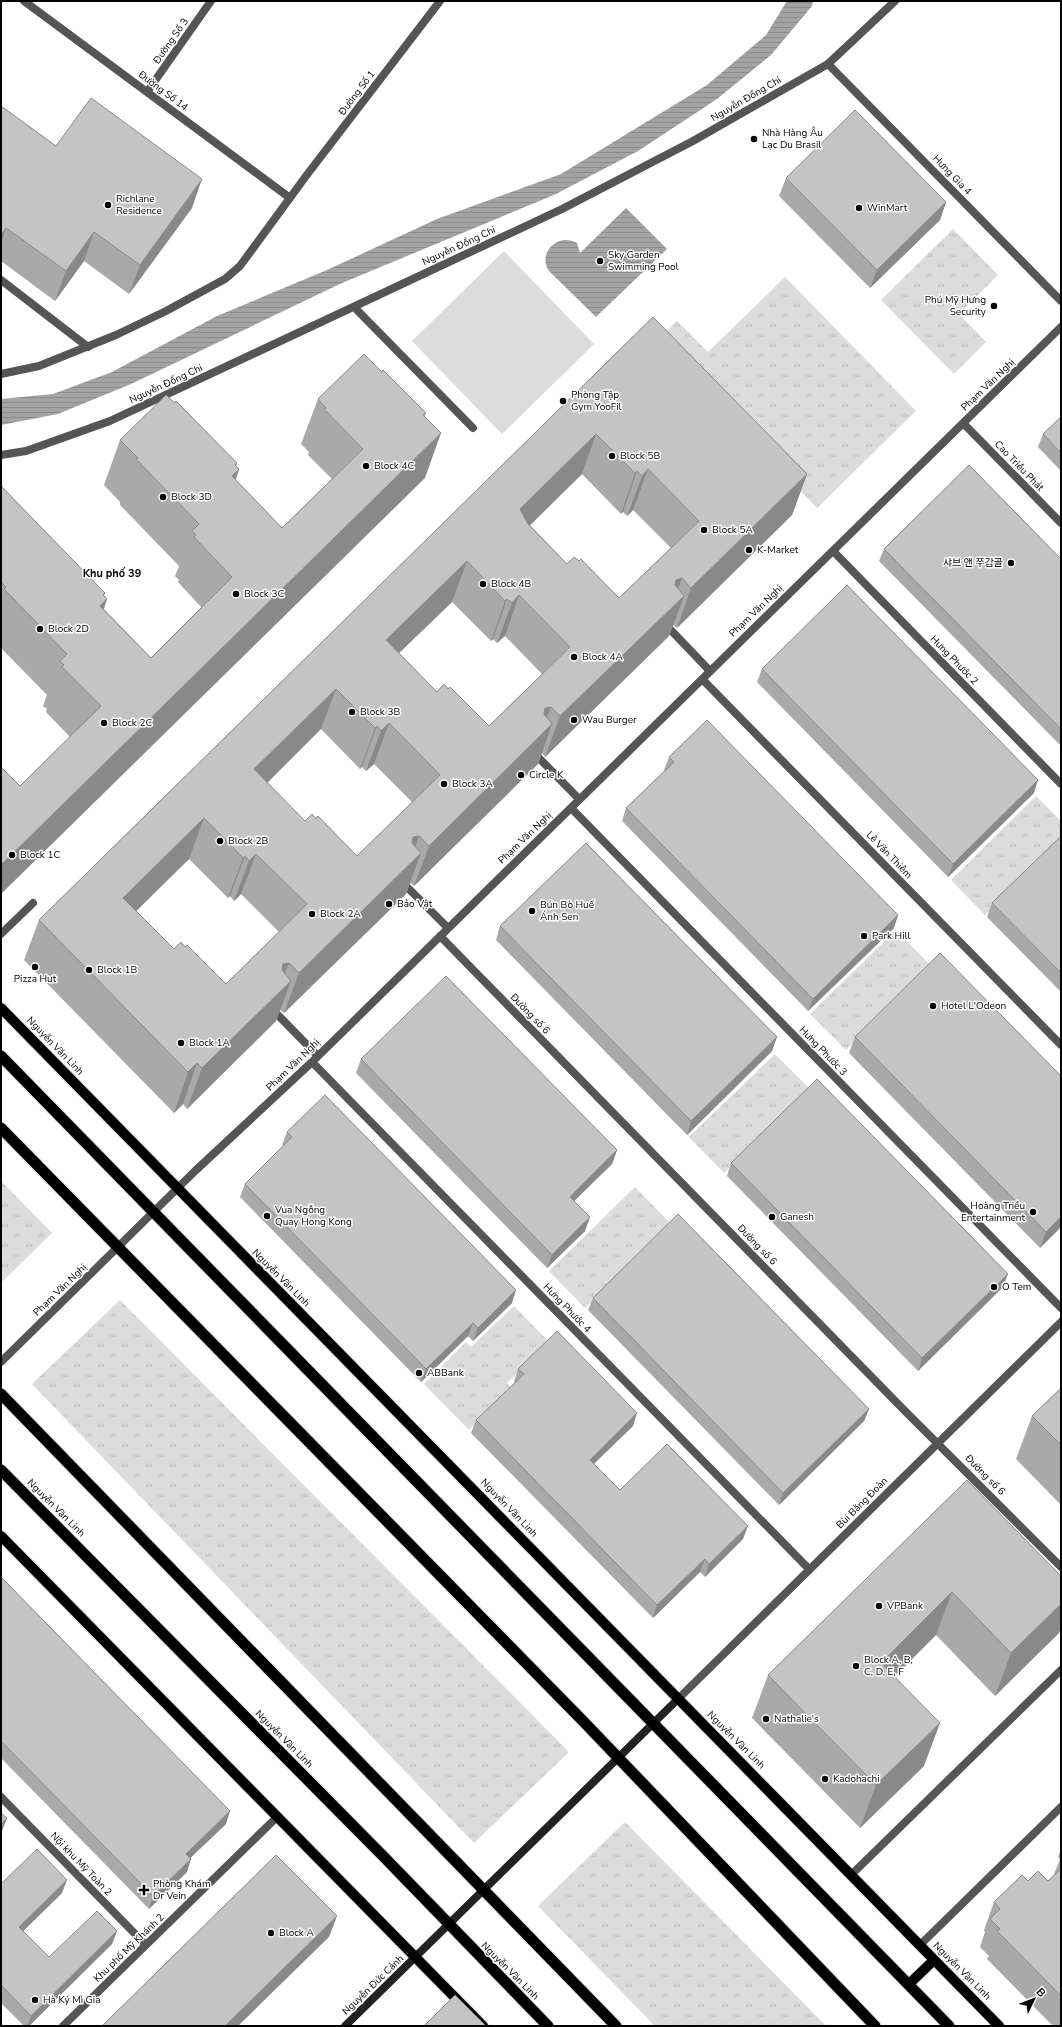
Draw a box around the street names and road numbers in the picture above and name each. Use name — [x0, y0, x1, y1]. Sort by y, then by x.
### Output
street label: Đường Số 3 — [149, 15, 192, 68]
street label: Đường Số 14 — [134, 67, 191, 114]
street label: Đường Số 1 — [335, 68, 379, 119]
street label: Nguyễn Đổng Chi — [708, 73, 784, 125]
street label: Hưng Gia 4 — [929, 152, 975, 198]
street label: Nguyễn Đổng Chi — [420, 223, 498, 269]
street label: Phạm Văn Nghị — [958, 356, 1018, 414]
street label: Nguyễn Đổng Chi — [127, 361, 205, 407]
street label: Cao Triều Phát — [991, 438, 1047, 495]
street label: Phạm Văn Nghị — [726, 582, 786, 640]
street label: Hưng Phước 2 — [927, 632, 981, 688]
street label: Phạm Văn Nghị — [495, 809, 555, 867]
street label: Lê Văn Thiêm — [863, 828, 915, 882]
street label: Đường số 6 — [506, 990, 553, 1037]
street label: Nguyễn Văn Linh — [23, 1014, 87, 1078]
street label: Hưng Phước 3 — [796, 1023, 850, 1079]
street label: Phạm Văn Nghị — [263, 1036, 323, 1094]
street label: Đường số 6 — [733, 1221, 780, 1268]
street label: Nguyễn Văn Linh — [249, 1246, 313, 1310]
street label: Phạm Văn Nghị — [30, 1261, 90, 1319]
street label: Hưng Phước 4 — [540, 1280, 594, 1336]
street label: Đường số 6 — [961, 1451, 1008, 1498]
street label: Bùi Bằng Đoàn — [833, 1474, 891, 1532]
street label: Nguyễn Văn Linh — [24, 1476, 88, 1540]
street label: Nguyễn Văn Linh — [477, 1476, 541, 1540]
street label: Nguyễn Văn Linh — [252, 1707, 316, 1771]
street label: Nguyễn Văn Linh — [704, 1708, 768, 1772]
street label: Nội khu Mỹ Toàn 2 — [47, 1829, 115, 1899]
street label: Khu phố Mỹ Khánh 2 — [91, 1911, 167, 1985]
street label: Nguyễn Văn Linh — [478, 1939, 542, 2003]
street label: Nguyễn Văn Linh — [930, 1939, 994, 2003]
street label: Nguyễn Đức Cảnh — [339, 1952, 407, 2018]

